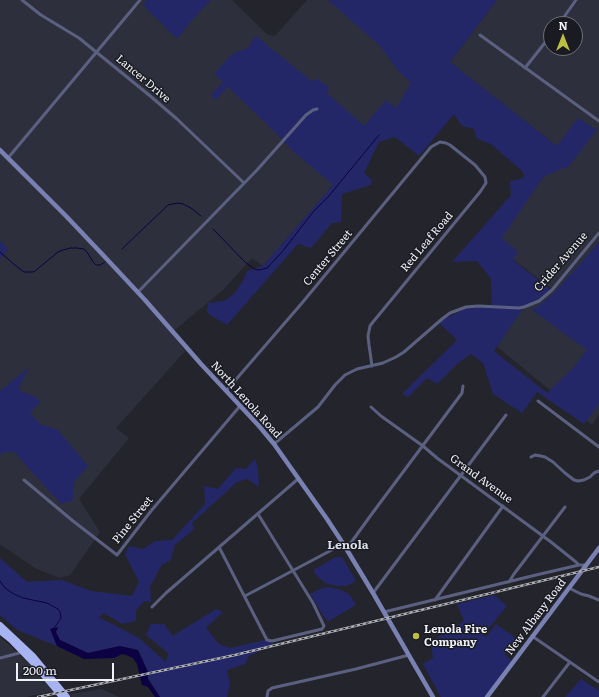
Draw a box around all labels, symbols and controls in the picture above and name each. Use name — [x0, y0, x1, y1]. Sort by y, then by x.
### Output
north arrow — [543, 16, 583, 56]
text: N — [558, 17, 568, 33]
street label: Lancer Drive — [113, 52, 173, 106]
street label: Red Leaf Road — [398, 209, 456, 275]
street label: Center Street — [301, 227, 355, 289]
street label: Crider Avenue — [531, 229, 591, 295]
street label: North Lenola Road — [208, 359, 284, 441]
street label: Grand Avenue — [447, 452, 515, 506]
street label: Pine Street — [110, 494, 156, 546]
district label: Lenola — [327, 538, 369, 552]
street label: New Albany Road — [503, 576, 569, 658]
place label: Lenola Fire Company — [424, 623, 487, 649]
marker: Lenola Fire Company — [411, 631, 421, 641]
scale bar — [18, 655, 116, 681]
text: 200 m — [23, 661, 57, 679]

